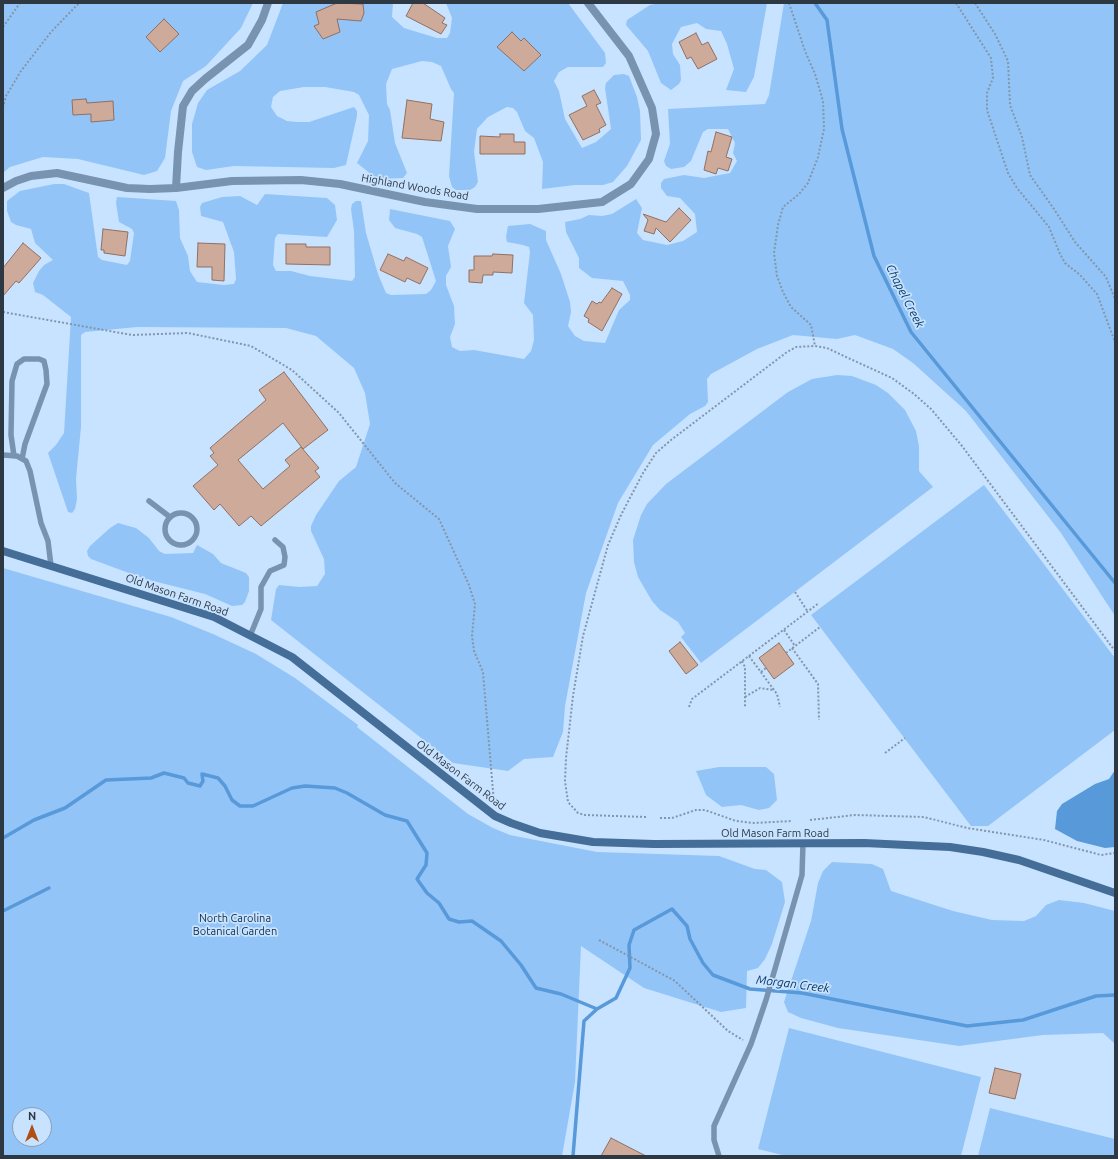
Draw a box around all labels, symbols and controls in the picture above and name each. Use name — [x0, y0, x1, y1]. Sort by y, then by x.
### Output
street label: Highland Woods Road — [360, 171, 470, 203]
water label: Chapel Creek — [883, 262, 927, 330]
street label: Old Mason Farm Road — [124, 571, 230, 619]
street label: Old Mason Farm Road — [414, 737, 508, 813]
street label: Old Mason Farm Road — [721, 826, 829, 840]
park label: North Carolina Botanical Garden — [193, 911, 277, 937]
water label: Morgan Creek — [755, 972, 831, 996]
north arrow — [12, 1107, 52, 1147]
text: N — [28, 1110, 36, 1122]

